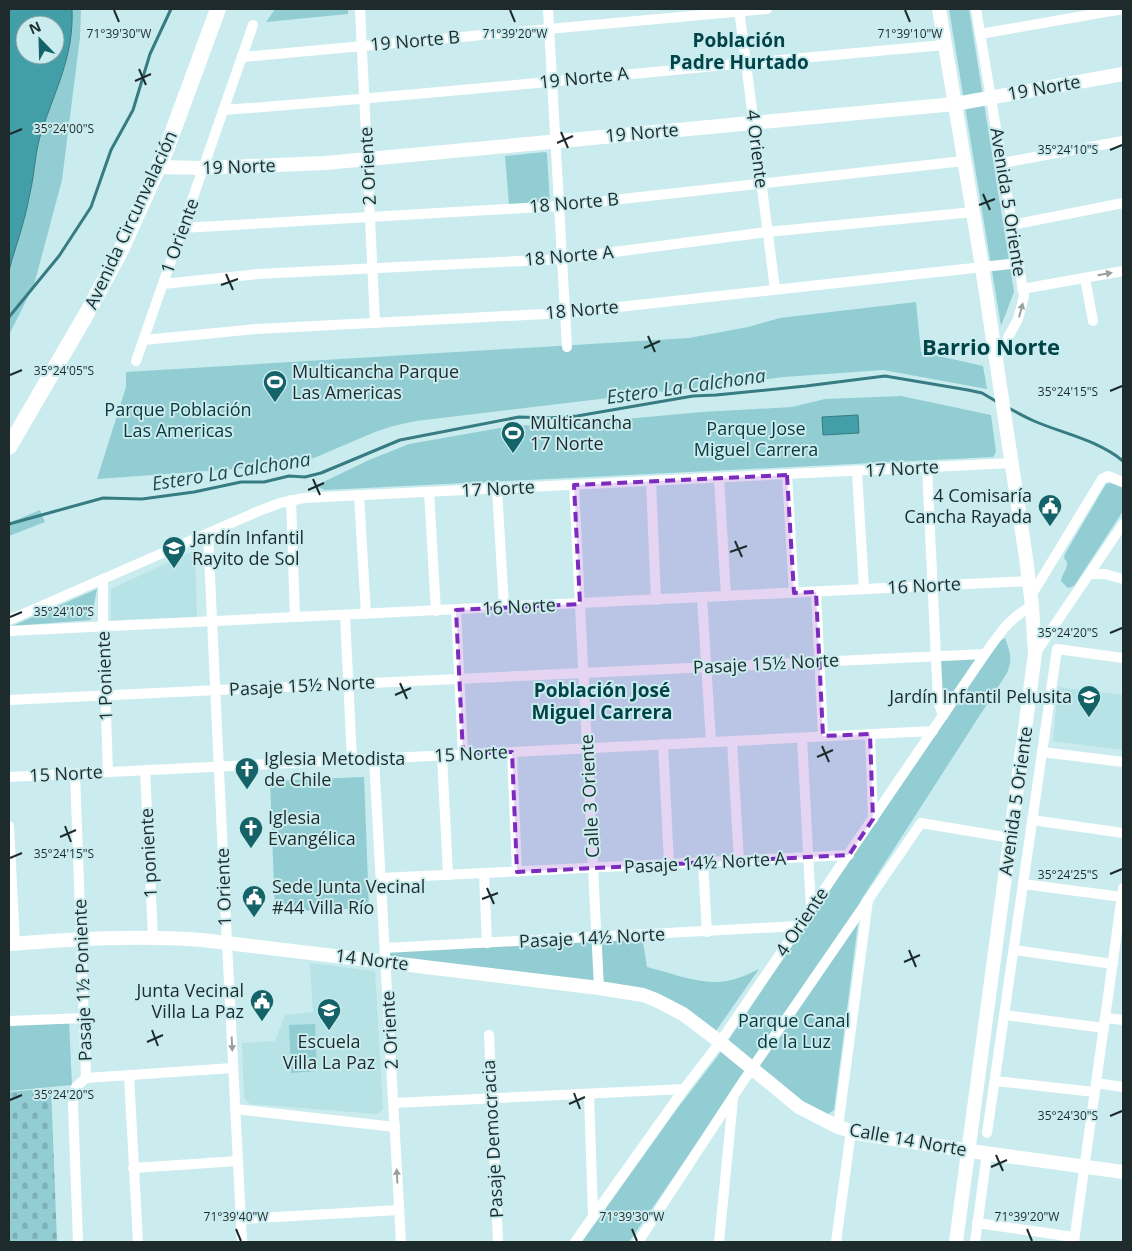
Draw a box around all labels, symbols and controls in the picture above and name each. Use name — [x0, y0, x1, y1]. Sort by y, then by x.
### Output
north arrow — [15, 15, 65, 65]
text: N — [26, 17, 44, 39]
street label: 19 Norte B — [369, 24, 461, 56]
text: 71°39'30"W — [87, 25, 151, 42]
text: 71°39'20"W — [483, 25, 547, 42]
text: 71°39'10"W — [878, 25, 942, 42]
district label: Población Padre Hurtado — [669, 27, 809, 75]
street label: 19 Norte A — [538, 60, 630, 94]
street label: 19 Norte — [1006, 69, 1082, 105]
street label: 4 Oriente — [741, 108, 775, 189]
street label: 19 Norte — [604, 117, 680, 147]
text: 35°24'00"S — [34, 120, 94, 137]
street label: Avenida Circunvalación — [78, 126, 182, 313]
street label: 2 Oriente — [353, 126, 381, 206]
street label: Avenida 5 Oriente — [985, 126, 1033, 278]
text: 35°24'10"S — [1038, 141, 1098, 158]
street label: 19 Norte — [202, 153, 276, 179]
street label: 18 Norte B — [528, 186, 620, 218]
street label: 1 Oriente — [154, 195, 204, 277]
street label: 18 Norte A — [523, 239, 615, 271]
one-way arrow — [1097, 270, 1113, 278]
street label: 18 Norte — [544, 294, 620, 324]
one-way arrow — [1017, 302, 1025, 317]
district label: Barrio Norte — [922, 331, 1060, 361]
place label: Multicancha Parque Las Americas — [292, 359, 459, 404]
text: 35°24'05"S — [34, 362, 94, 379]
water label: Estero La Calchona — [605, 362, 767, 410]
sports icon: Multicancha Parque Las Americas — [262, 369, 288, 403]
text: 35°24'15"S — [1038, 383, 1098, 400]
park label: Parque Población Las Americas — [104, 397, 252, 442]
place label: Multicancha 17 Norte — [530, 410, 632, 455]
park label: Parque Jose Miguel Carrera — [694, 416, 818, 461]
sports icon: Multicancha 17 Norte — [500, 420, 526, 454]
water label: Estero La Calchona — [150, 446, 312, 496]
street label: 17 Norte — [865, 454, 939, 482]
street label: 17 Norte — [461, 474, 535, 502]
place label: 4 Comisaría Cancha Rayada — [904, 483, 1032, 528]
public building icon: 4 Comisaría Cancha Rayada — [1037, 493, 1063, 527]
place label: Jardín Infantil Rayito de Sol — [190, 525, 304, 570]
school or university icon: Jardín Infantil Rayito de Sol — [161, 535, 187, 569]
street label: 16 Norte — [887, 571, 961, 599]
street label: 16 Norte — [482, 592, 556, 620]
text: 35°24'10"S — [34, 603, 94, 620]
text: 35°24'20"S — [1038, 624, 1098, 641]
street label: 1 Poniente — [90, 631, 118, 721]
street label: Pasaje 15½ Norte — [692, 647, 840, 679]
street label: Pasaje 15½ Norte — [228, 669, 376, 701]
district label: Población José Miguel Carrera — [531, 677, 673, 725]
place label: Jardín Infantil Pelusita — [887, 684, 1072, 708]
school or university icon: Jardín Infantil Pelusita — [1076, 684, 1102, 718]
street label: Avenida 5 Oriente — [993, 725, 1037, 877]
street label: Calle 3 Oriente — [574, 734, 604, 858]
street label: 15 Norte — [434, 739, 508, 767]
place label: Iglesia Metodista de Chile — [264, 746, 405, 791]
church icon: Iglesia Metodista de Chile — [234, 756, 260, 790]
street label: 15 Norte — [29, 759, 103, 787]
place label: Iglesia Evangélica — [268, 805, 356, 850]
street label: 1 poniente — [134, 807, 162, 899]
church icon: Iglesia Evangélica — [238, 815, 264, 849]
text: 35°24'15"S — [34, 845, 94, 862]
street label: Pasaje 14½ Norte A — [623, 846, 787, 878]
street label: 1 Oriente — [210, 847, 236, 927]
text: 35°24'25"S — [1038, 866, 1098, 883]
place label: Sede Junta Vecinal #44 Villa Río — [272, 874, 425, 919]
street label: 4 Oriente — [769, 882, 833, 961]
public building icon: Sede Junta Vecinal #44 Villa Río — [241, 884, 267, 918]
street label: Pasaje 1½ Poniente — [67, 898, 97, 1062]
street label: Pasaje 14½ Norte — [518, 921, 666, 953]
street label: 14 Norte — [334, 943, 410, 975]
place label: Junta Vecinal Villa La Paz — [134, 978, 244, 1023]
public building icon: Junta Vecinal Villa La Paz — [249, 988, 275, 1022]
street label: 2 Oriente — [375, 990, 403, 1070]
school or university icon: Escuela Villa La Paz — [316, 997, 342, 1031]
park label: Parque Canal de la Luz — [738, 1008, 850, 1053]
place label: Escuela Villa La Paz — [283, 1029, 375, 1074]
one-way arrow — [228, 1036, 236, 1052]
street label: Pasaje Democracia — [476, 1059, 508, 1219]
text: 35°24'20"S — [34, 1086, 94, 1103]
text: 35°24'30"S — [1038, 1107, 1098, 1124]
street label: Calle 14 Norte — [848, 1117, 969, 1161]
one-way arrow — [393, 1168, 401, 1184]
text: 71°39'40"W — [204, 1208, 268, 1225]
text: 71°39'30"W — [600, 1208, 664, 1225]
text: 71°39'20"W — [995, 1208, 1059, 1225]

